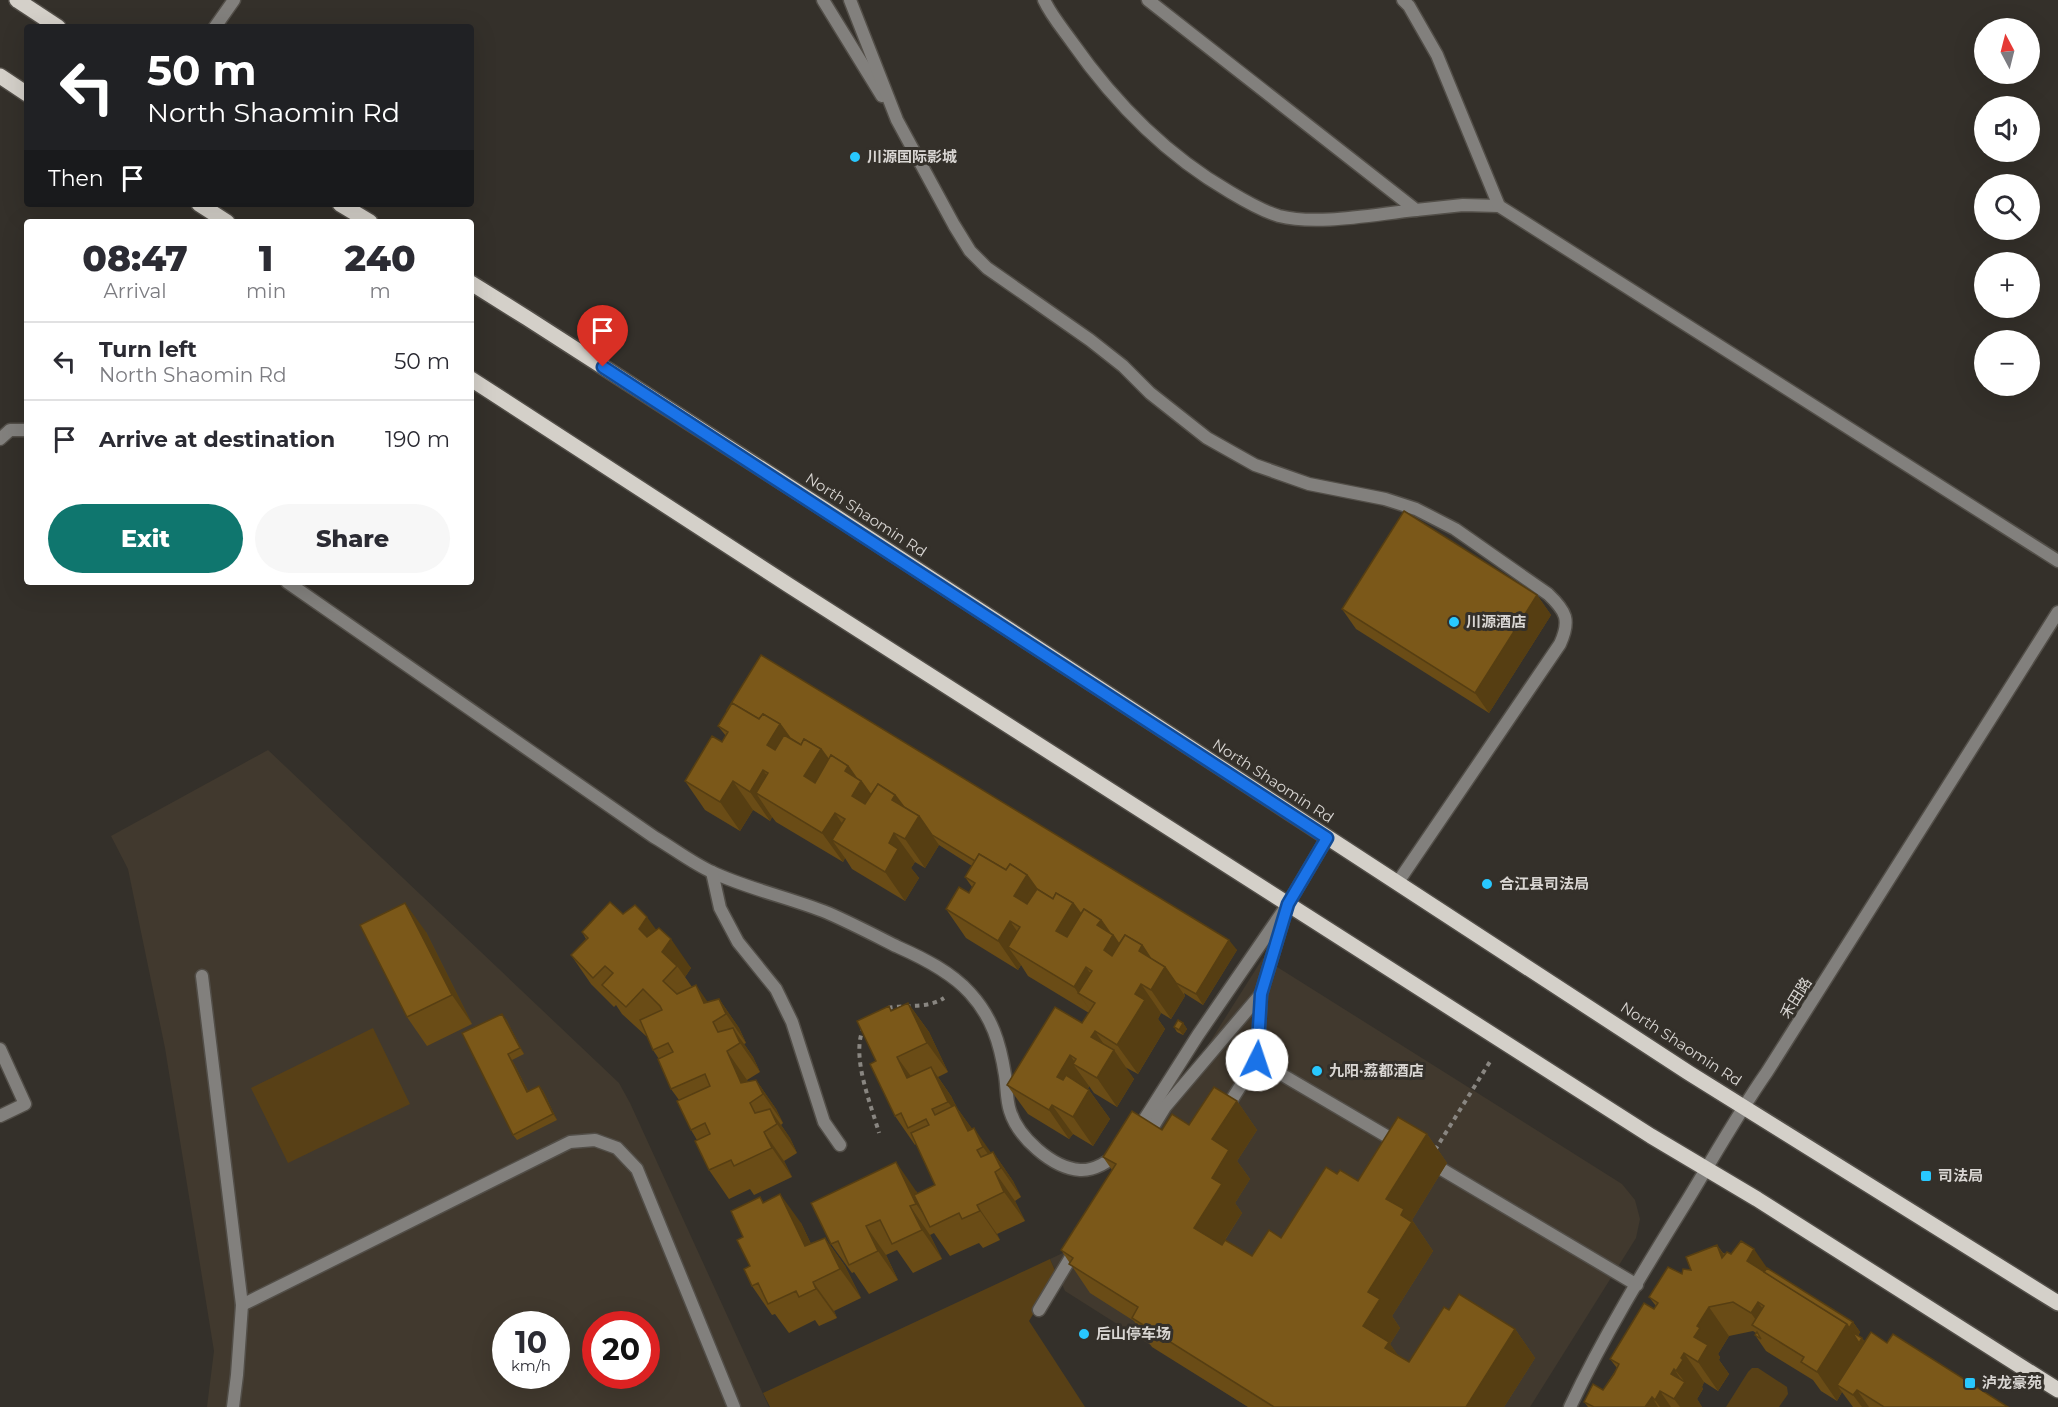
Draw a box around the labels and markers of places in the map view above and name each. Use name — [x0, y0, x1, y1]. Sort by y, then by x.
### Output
place label: 川源国际影城 — [867, 147, 957, 166]
marker: 川源国际影城 — [848, 150, 862, 164]
pin — [577, 305, 628, 367]
place label: 川源酒店 — [1466, 612, 1526, 631]
marker: 川源酒店 — [1447, 615, 1461, 629]
place label: 合江县司法局 — [1499, 874, 1589, 893]
marker: 合江县司法局 — [1480, 877, 1494, 891]
place label: 九阳·荔都酒店 — [1329, 1061, 1424, 1080]
marker: 九阳·荔都酒店 — [1310, 1064, 1324, 1078]
place label: 司法局 — [1938, 1166, 1983, 1185]
marker: 司法局 — [1919, 1169, 1933, 1183]
place label: 后山停车场 — [1096, 1324, 1171, 1343]
marker: 后山停车场 — [1077, 1327, 1091, 1341]
place label: 泸龙豪苑 — [1982, 1373, 2042, 1392]
marker: 泸龙豪苑 — [1963, 1376, 1977, 1390]

